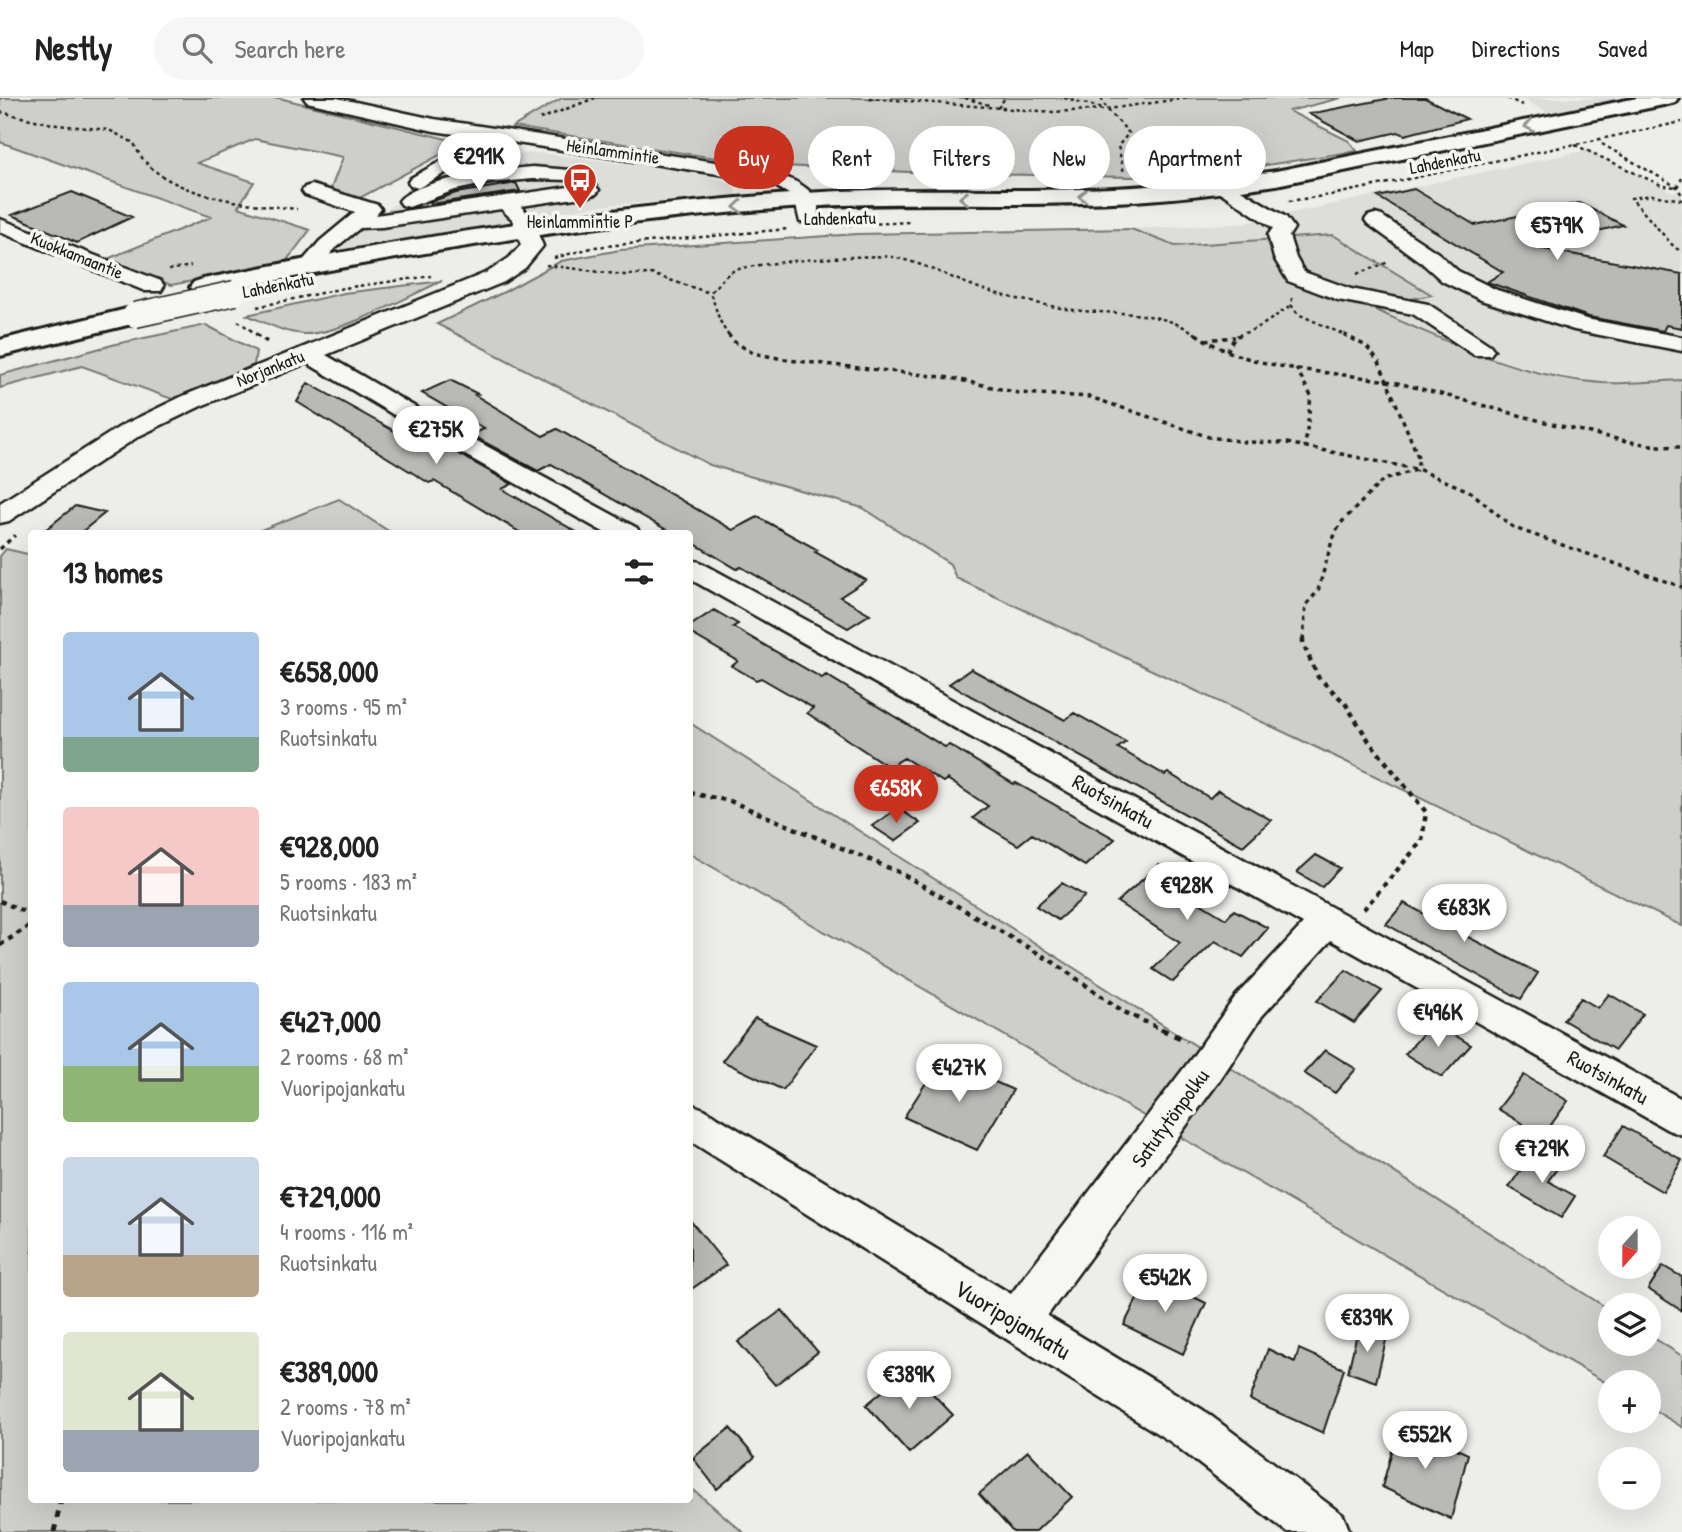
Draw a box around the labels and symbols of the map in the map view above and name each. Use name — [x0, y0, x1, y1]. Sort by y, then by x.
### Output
one-way arrow — [1523, 118, 1535, 133]
street label: Heinlammintie — [565, 132, 661, 170]
pin: €291K — [430, 134, 528, 193]
street label: Lahdenkatu — [1407, 142, 1483, 180]
bus stop icon: Heinlammintie P — [561, 161, 599, 210]
one-way arrow — [1077, 189, 1088, 204]
one-way arrow — [958, 190, 968, 206]
one-way arrow — [732, 199, 743, 214]
pin: €579K — [1508, 202, 1606, 262]
street label: Lahdenkatu — [804, 205, 876, 231]
place label: Heinlammintie P — [527, 209, 633, 234]
street label: Kuokkamaantie — [27, 225, 127, 285]
street label: Lahdenkatu — [240, 266, 316, 304]
street label: Norjankatu — [232, 343, 308, 393]
pin: €275K — [387, 406, 485, 466]
pin: €658K — [847, 766, 945, 825]
street label: Ruotsinkatu — [1067, 767, 1159, 835]
pin: €928K — [1138, 862, 1236, 922]
pin: €683K — [1415, 884, 1513, 944]
pin: €496K — [1389, 990, 1487, 1049]
street label: Ruotsinkatu — [1562, 1043, 1654, 1111]
pin: €427K — [910, 1044, 1008, 1104]
street label: Satutytönpolku — [1124, 1063, 1216, 1173]
pin: €729K — [1493, 1126, 1591, 1185]
north arrow — [1598, 1216, 1661, 1279]
pin: €542K — [1116, 1254, 1214, 1314]
street label: Vuoripojankatu — [949, 1272, 1077, 1367]
pin: €839K — [1318, 1294, 1416, 1354]
pin: €389K — [860, 1352, 958, 1411]
pin: €552K — [1376, 1412, 1474, 1471]

